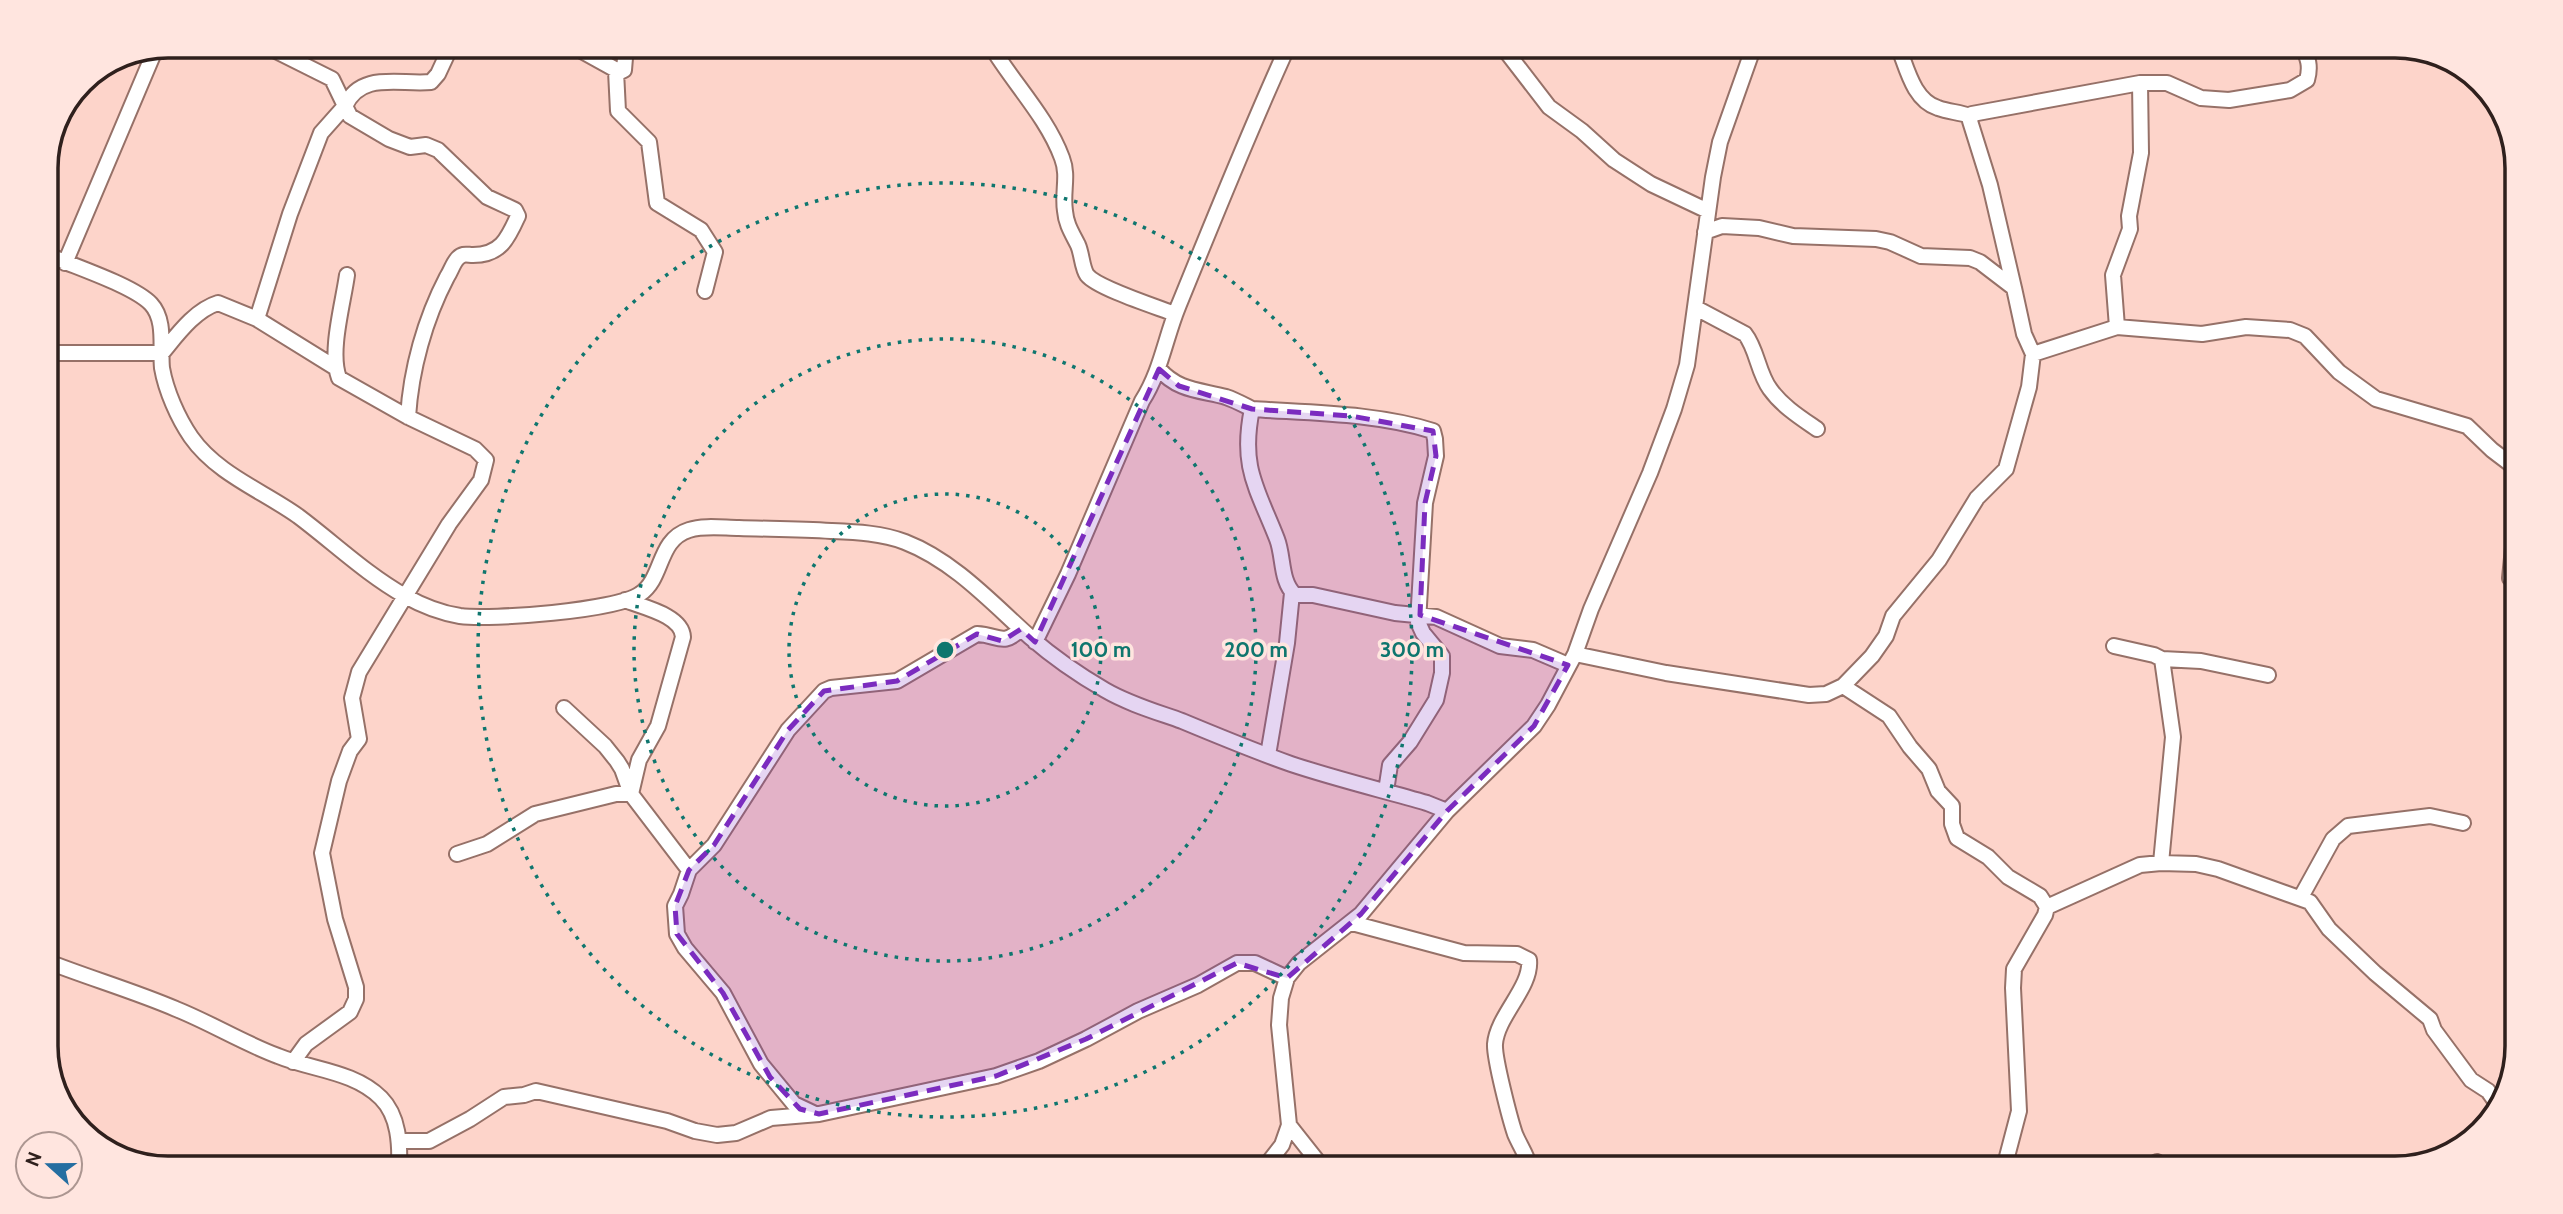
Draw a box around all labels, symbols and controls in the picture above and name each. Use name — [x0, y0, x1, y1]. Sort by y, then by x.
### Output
text: 100 m — [1071, 637, 1131, 662]
text: 200 m — [1224, 637, 1288, 662]
text: 300 m — [1380, 637, 1444, 662]
centre of rings — [933, 638, 957, 662]
north arrow — [14, 1130, 84, 1200]
text: N — [20, 1149, 47, 1169]

